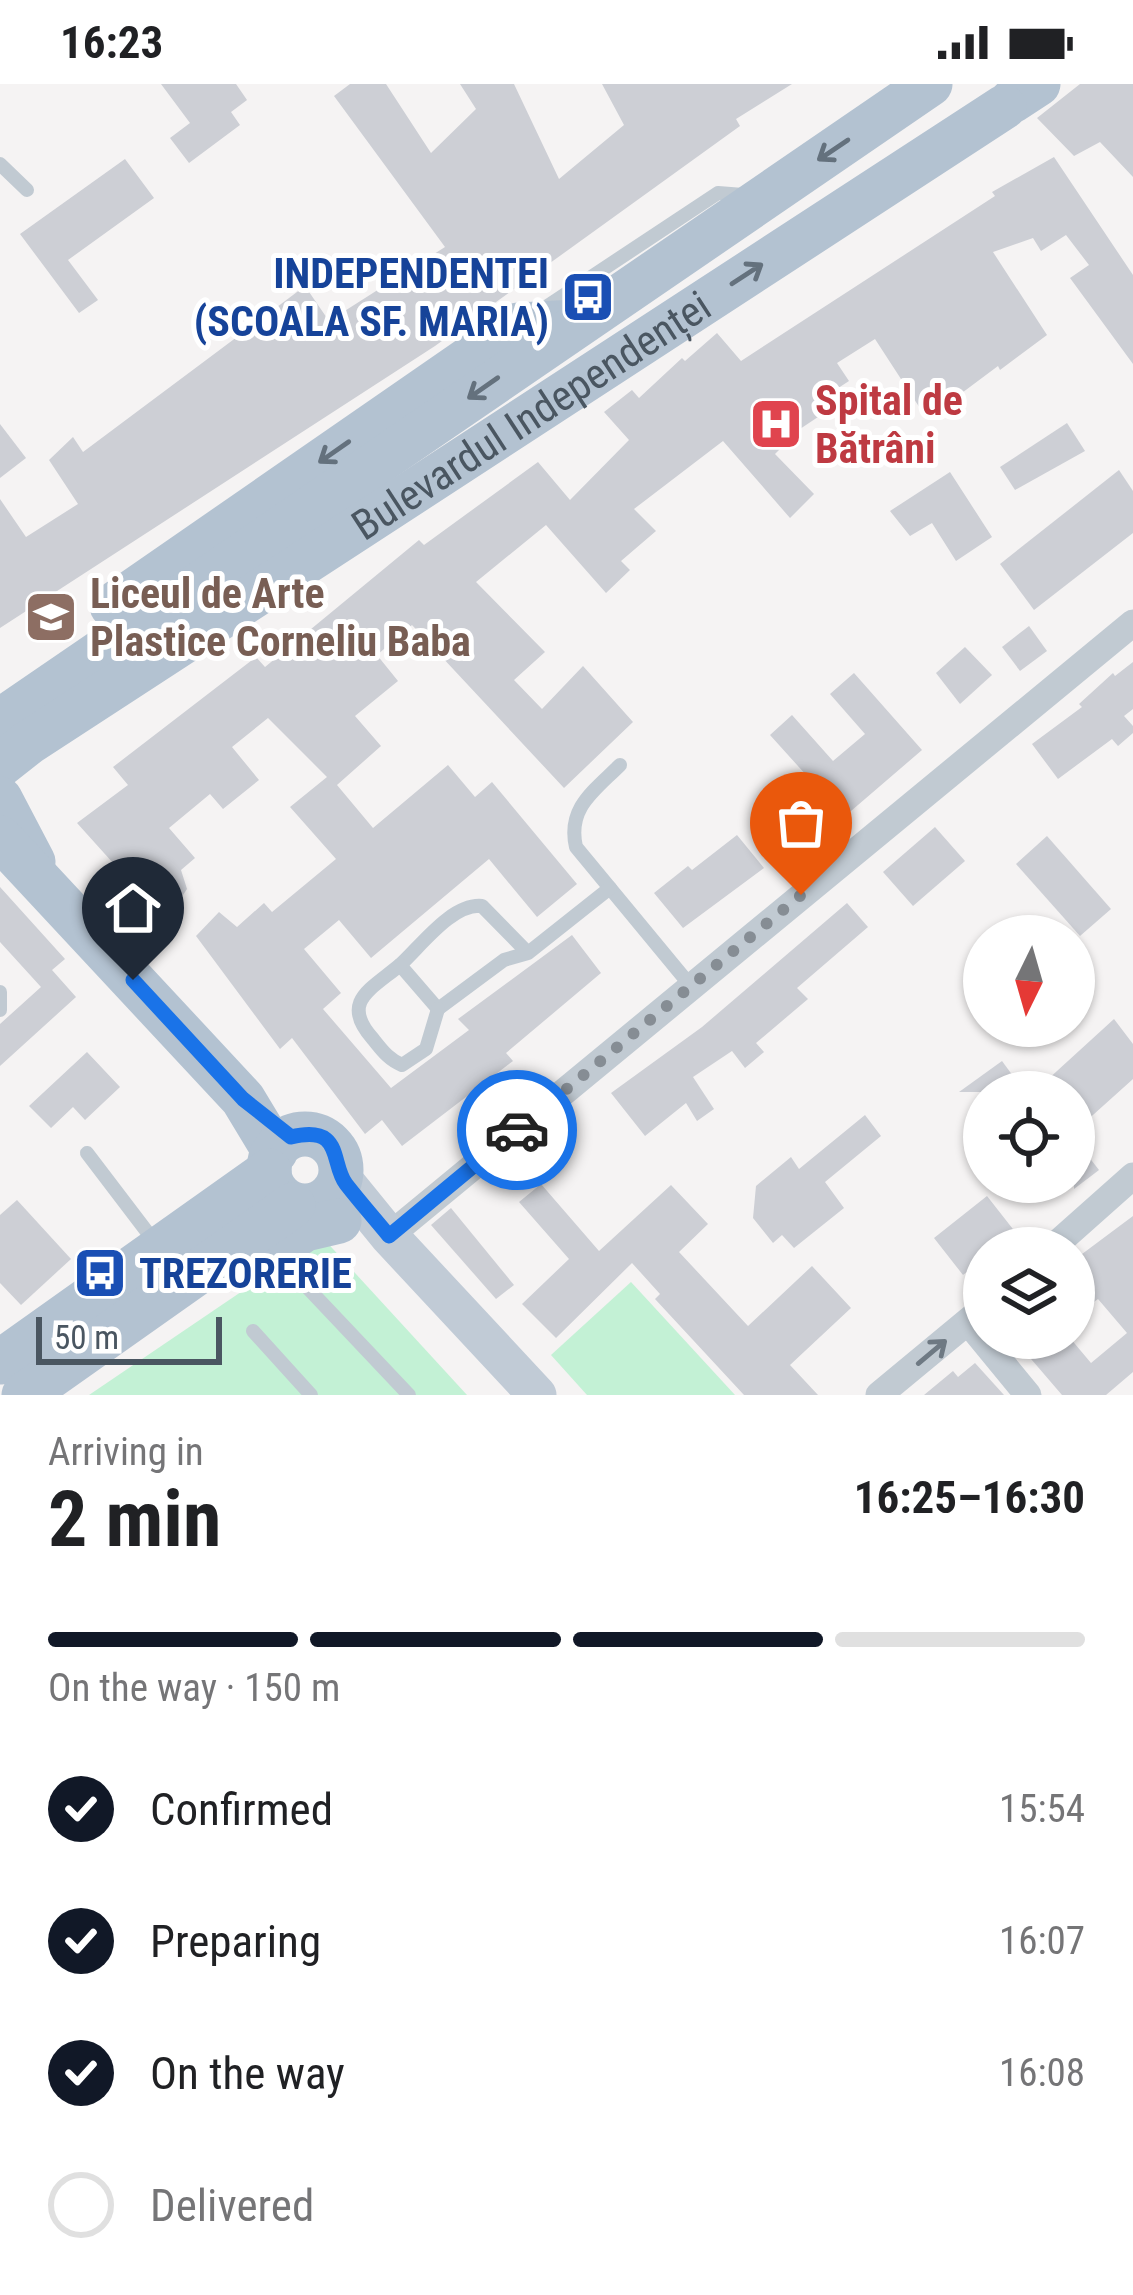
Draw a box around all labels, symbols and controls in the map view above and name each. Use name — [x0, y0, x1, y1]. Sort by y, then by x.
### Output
text: 16:23 — [60, 16, 163, 69]
one-way arrow — [817, 137, 850, 162]
place label: INDEPENDENTEI (SCOALA SF. MARIA) — [194, 249, 549, 346]
one-way arrow — [729, 262, 763, 287]
bus stop icon: INDEPENDENTEI (SCOALA SF. MARIA) — [560, 269, 616, 325]
street label: Bulevardul Independenței — [343, 281, 720, 550]
one-way arrow — [467, 375, 500, 400]
place label: Spital de Bătrâni — [815, 376, 963, 473]
hospital icon: Spital de Bătrâni — [748, 396, 804, 452]
one-way arrow — [318, 439, 351, 464]
place label: Liceul de Arte Plastice Corneliu Baba — [90, 569, 471, 666]
school or university icon: Liceul de Arte Plastice Corneliu Baba — [23, 589, 79, 645]
pin — [750, 772, 852, 895]
icon: bag — [768, 790, 834, 856]
pin — [82, 857, 184, 980]
icon: home — [100, 875, 166, 941]
north arrow — [963, 915, 1095, 1047]
map controls — [963, 915, 1095, 1359]
courier — [457, 1070, 577, 1190]
button: locate — [963, 1071, 1095, 1203]
icon: car — [484, 1097, 550, 1163]
button: layers — [963, 1227, 1095, 1359]
bus stop icon: TREZORERIE — [72, 1245, 128, 1301]
place label: TREZORERIE — [139, 1249, 352, 1298]
scale bar — [36, 1311, 222, 1364]
text: 50 m — [54, 1318, 119, 1357]
one-way arrow — [916, 1339, 947, 1366]
text: Arriving in — [48, 1429, 204, 1475]
text: 16:25–16:30 — [854, 1471, 1085, 1524]
text: 2 min — [48, 1474, 221, 1565]
text: On the way · 150 m — [48, 1665, 340, 1711]
icon: check — [48, 1776, 114, 1842]
text: Confirmed — [150, 1783, 333, 1836]
text: 15:54 — [999, 1786, 1085, 1832]
icon: check — [48, 1908, 114, 1974]
text: Preparing — [150, 1915, 321, 1968]
text: 16:07 — [999, 1918, 1085, 1964]
icon: check — [48, 2040, 114, 2106]
text: On the way — [150, 2047, 345, 2100]
text: 16:08 — [999, 2050, 1085, 2096]
text: Delivered — [150, 2179, 314, 2232]

